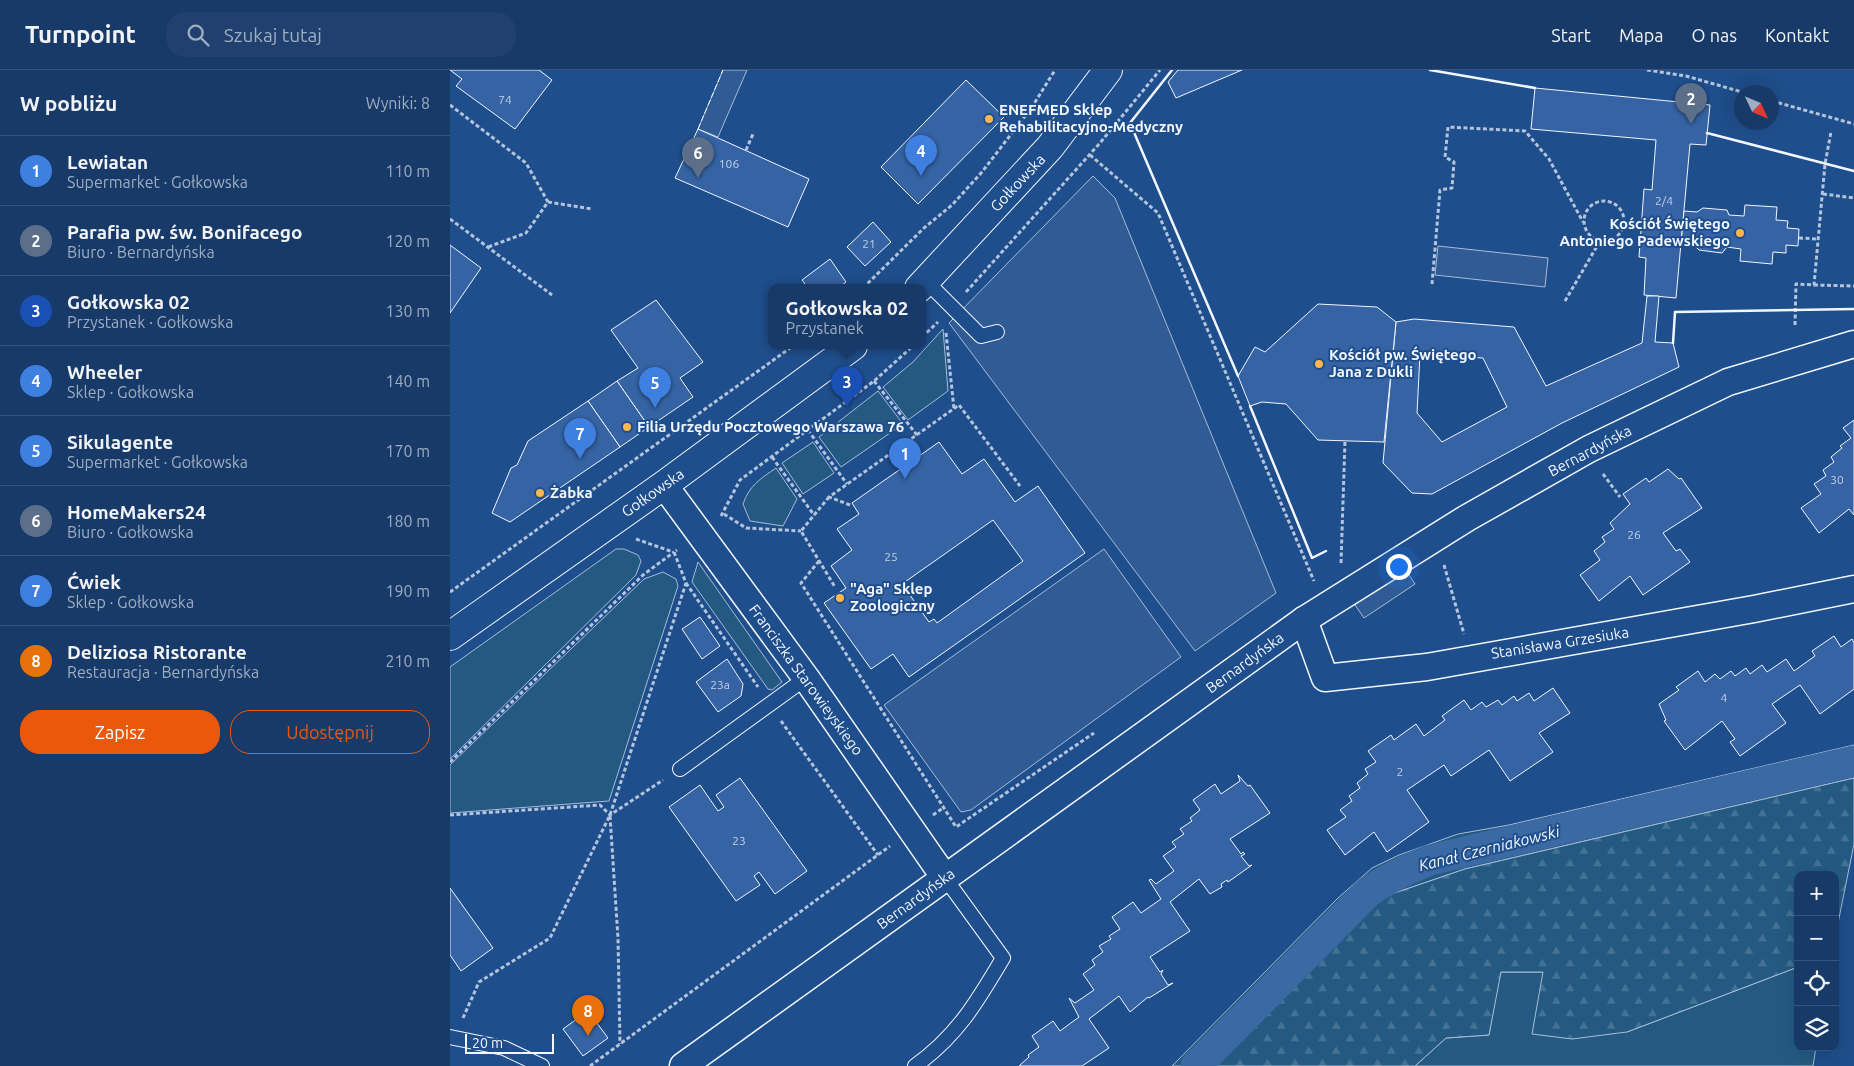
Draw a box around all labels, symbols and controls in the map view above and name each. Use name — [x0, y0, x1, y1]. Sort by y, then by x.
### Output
search box — [166, 12, 516, 57]
text: Turnpoint — [25, 21, 136, 48]
icon: search — [184, 21, 212, 49]
text: Szukaj tutaj — [224, 24, 322, 46]
text: Start — [1551, 25, 1591, 45]
text: Mapa — [1619, 25, 1664, 45]
text: O nas — [1692, 25, 1737, 45]
text: Kontakt — [1765, 25, 1829, 45]
pin: 2 — [1675, 83, 1707, 124]
north arrow — [1734, 85, 1779, 130]
text: W pobliżu — [20, 91, 117, 115]
house number: 74 — [498, 93, 512, 106]
text: Wyniki: 8 — [366, 94, 430, 112]
place label: ENEFMED Sklep Rehabilitacyjno-Medyczny — [999, 101, 1183, 135]
marker: ENEFMED Sklep Rehabilitacyjno-Medyczny — [983, 113, 995, 125]
pin: 4 — [905, 135, 937, 176]
pin: 6 — [682, 137, 714, 178]
street label: Gołkowska — [987, 150, 1048, 215]
text: Lewiatan — [67, 151, 148, 173]
house number: 106 — [719, 157, 739, 170]
text: 1 — [31, 162, 41, 180]
text: 110 m — [385, 162, 430, 180]
text: Supermarket · Gołkowska — [67, 173, 248, 191]
house number: 2/4 — [1655, 194, 1673, 207]
place label: Kościół Świętego Antoniego Padewskiego — [1560, 215, 1730, 249]
text: Parafia pw. św. Bonifacego — [67, 221, 302, 243]
marker: Kościół Świętego Antoniego Padewskiego — [1734, 227, 1746, 239]
text: 2 — [31, 232, 41, 250]
text: 120 m — [385, 232, 430, 250]
house number: 21 — [862, 237, 876, 250]
text: Biuro · Bernardyńska — [67, 243, 215, 261]
popup — [768, 284, 926, 349]
text: Gołkowska 02 — [67, 291, 190, 313]
text: Gołkowska 02 — [786, 297, 908, 319]
text: 3 — [31, 302, 41, 320]
text: 130 m — [385, 302, 430, 320]
text: Przystanek · Gołkowska — [67, 313, 233, 331]
text: Przystanek — [786, 319, 864, 337]
place label: Kościół pw. Świętego Jana z Dukli — [1329, 346, 1477, 380]
marker: Kościół pw. Świętego Jana z Dukli — [1313, 358, 1325, 370]
text: Wheeler — [67, 361, 142, 383]
pin: 3 — [831, 366, 863, 407]
pin: 5 — [639, 367, 671, 408]
text: 4 — [31, 372, 41, 390]
text: 140 m — [385, 372, 430, 390]
text: Sklep · Gołkowska — [67, 383, 194, 401]
pin: 7 — [564, 418, 596, 459]
place label: Filia Urzędu Pocztowego Warszawa 76 — [637, 418, 904, 436]
marker: Filia Urzędu Pocztowego Warszawa 76 — [621, 421, 633, 433]
street label: Bernardyńska — [1545, 422, 1634, 480]
text: Sikulagente — [67, 431, 173, 453]
pin: 1 — [889, 438, 921, 479]
text: 5 — [31, 442, 41, 460]
text: 170 m — [385, 442, 430, 460]
text: Supermarket · Gołkowska — [67, 453, 248, 471]
street label: Gołkowska — [618, 465, 687, 520]
house number: 30 — [1830, 473, 1844, 486]
place label: Żabka — [550, 484, 593, 501]
marker: Żabka — [534, 487, 546, 499]
text: HomeMakers24 — [67, 501, 206, 523]
text: 6 — [31, 512, 41, 530]
text: 180 m — [385, 512, 430, 530]
text: Biuro · Gołkowska — [67, 523, 194, 541]
house number: 26 — [1627, 528, 1641, 541]
house number: 25 — [884, 550, 898, 563]
your location — [1386, 554, 1412, 580]
text: Ćwiek — [67, 571, 121, 593]
place label: "Aga" Sklep Zoologiczny — [850, 580, 935, 614]
text: 7 — [31, 582, 41, 600]
text: 190 m — [385, 582, 430, 600]
marker: "Aga" Sklep Zoologiczny — [834, 592, 846, 604]
text: Sklep · Gołkowska — [67, 593, 194, 611]
street label: Franciszka Starowieyskiego — [746, 601, 867, 758]
street label: Stanisława Grzesiuka — [1490, 623, 1630, 662]
street label: Bernardyńska — [1203, 629, 1287, 696]
text: Deliziosa Ristorante — [67, 641, 247, 663]
text: 8 — [31, 652, 41, 670]
text: 210 m — [385, 652, 430, 670]
text: Restauracja · Bernardyńska — [67, 663, 259, 681]
house number: 23a — [710, 678, 730, 691]
house number: 4 — [1721, 691, 1728, 704]
button: Zapisz — [20, 710, 220, 754]
button: Udostępnij — [230, 710, 430, 754]
house number: 2 — [1397, 765, 1403, 778]
water label: Kanał Czerniakowski — [1417, 822, 1562, 874]
house number: 23 — [732, 834, 746, 847]
street label: Bernardyńska — [874, 865, 958, 932]
map controls — [1794, 871, 1839, 1051]
button: + — [1794, 871, 1839, 916]
button: − — [1794, 916, 1839, 961]
button: locate — [1794, 961, 1839, 1006]
pin: 8 — [572, 995, 604, 1036]
button: layers — [1794, 1006, 1839, 1051]
scale bar — [465, 1031, 554, 1054]
text: 20 m — [472, 1035, 503, 1051]

